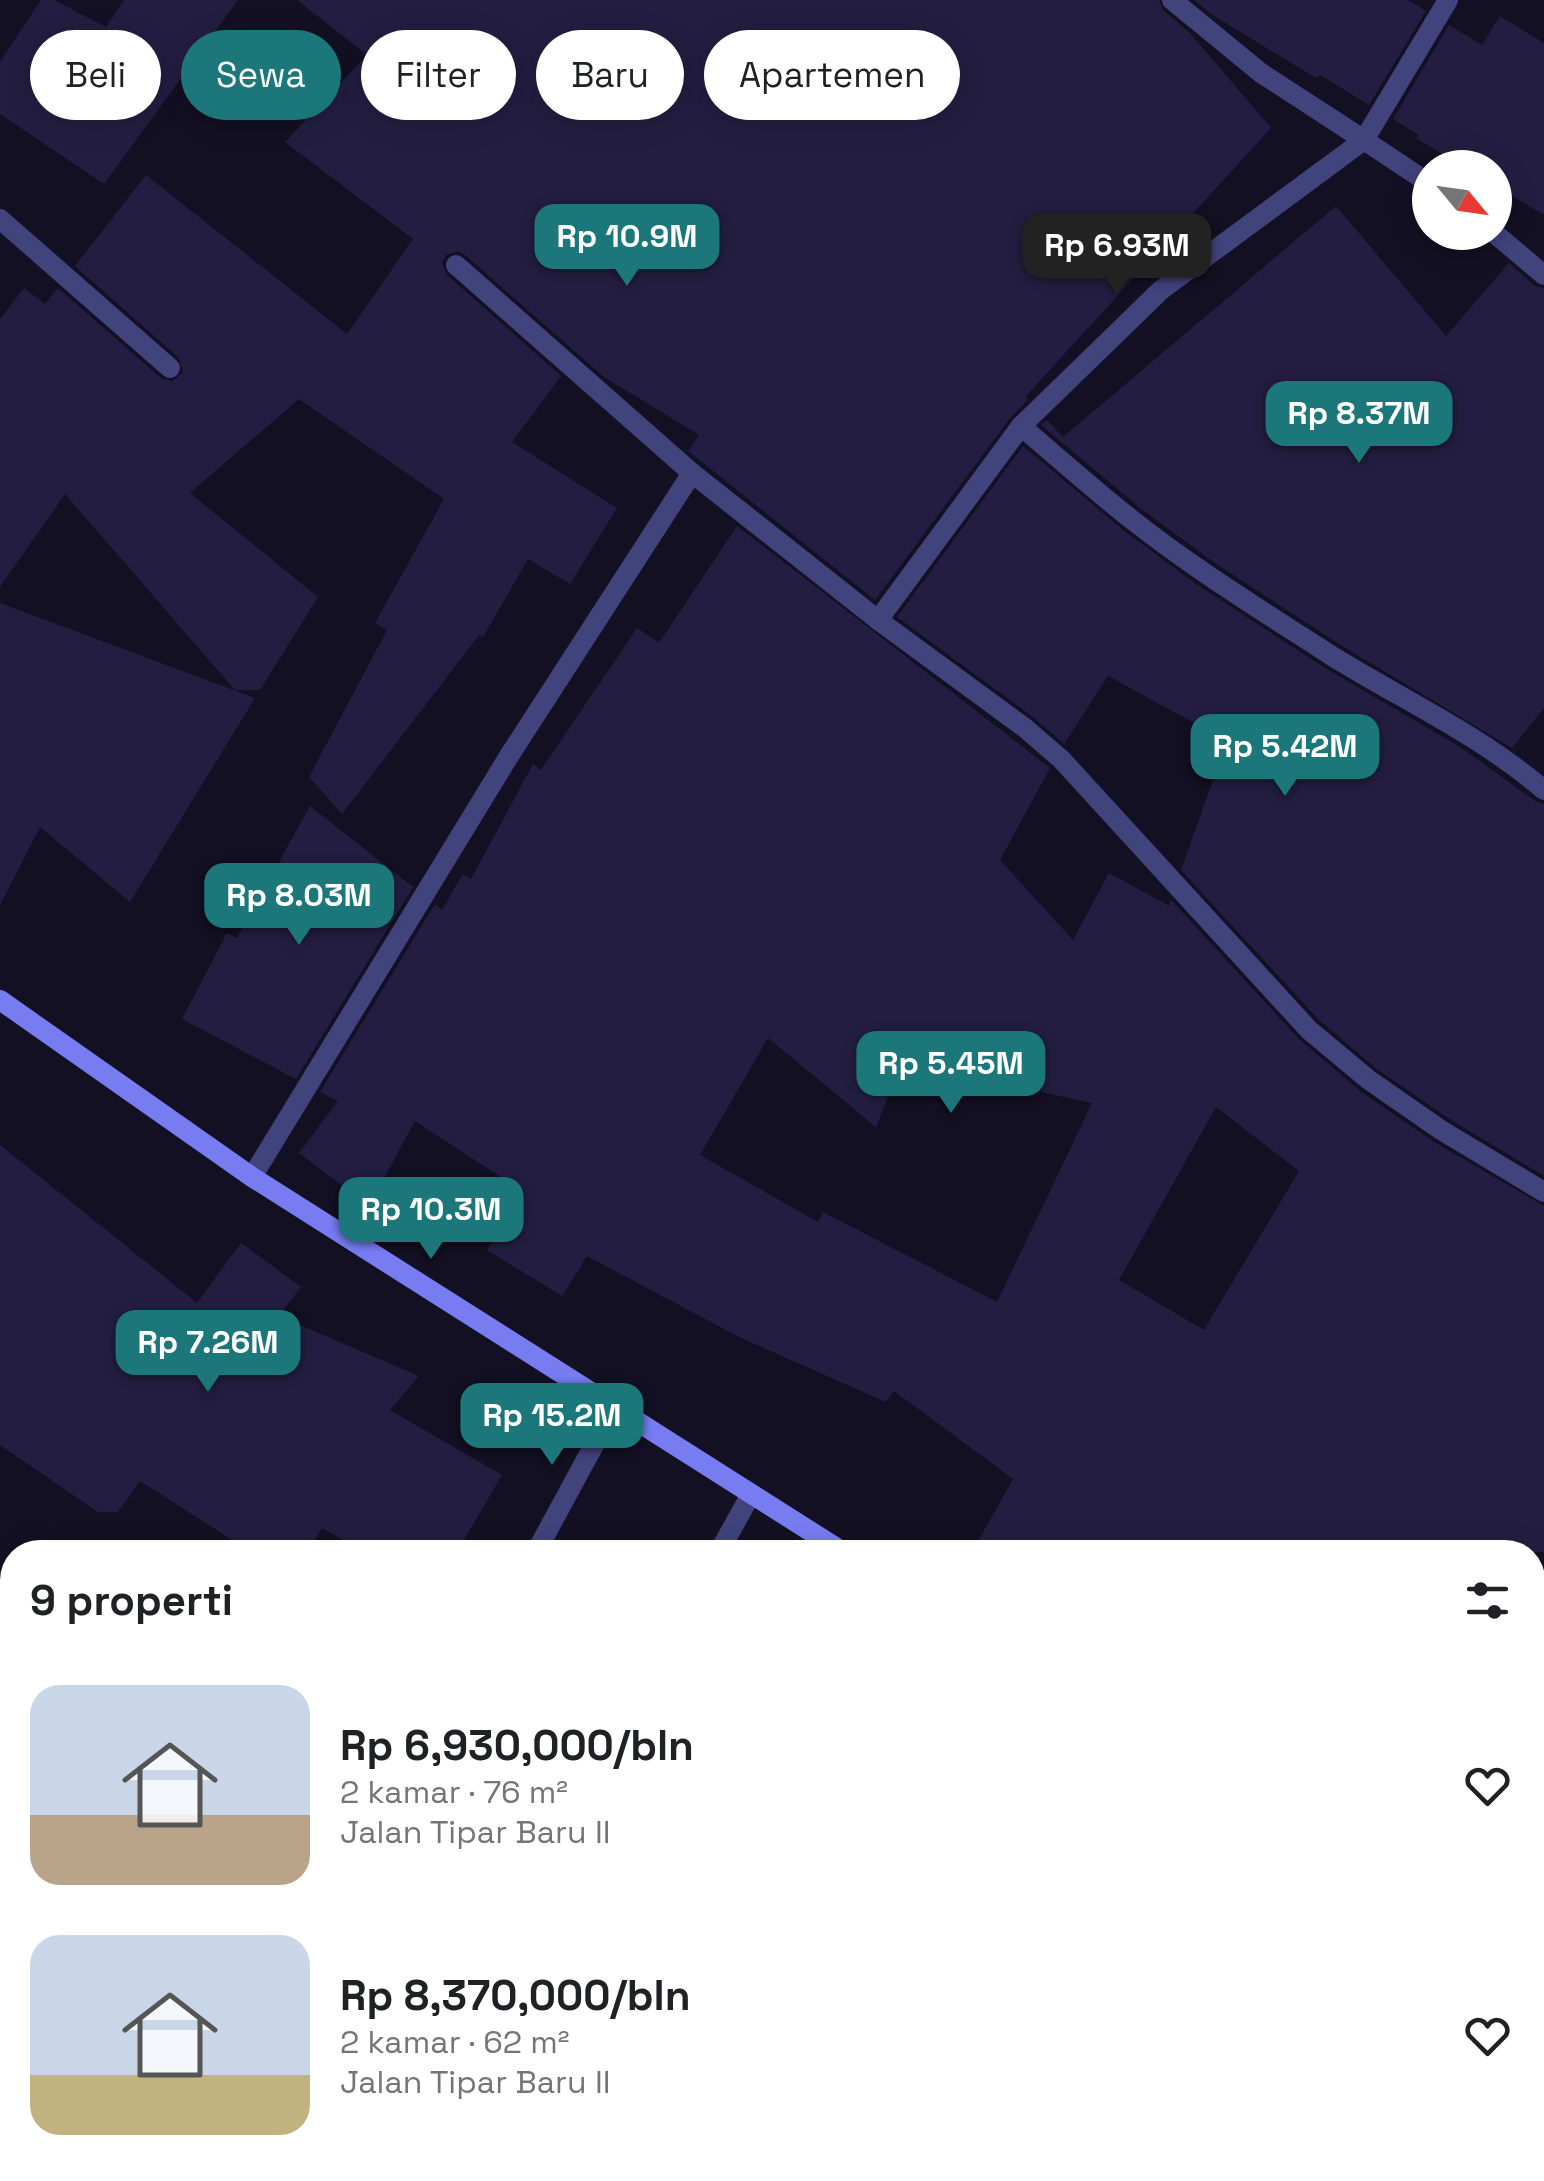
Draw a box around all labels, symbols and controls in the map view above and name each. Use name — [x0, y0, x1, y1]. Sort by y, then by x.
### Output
chip: Beli — [30, 30, 161, 120]
chip: Sewa — [181, 30, 341, 120]
chip: Filter — [361, 30, 516, 120]
chip: Baru — [536, 30, 684, 120]
chip: Apartemen — [704, 30, 960, 120]
north arrow — [1412, 150, 1512, 250]
map controls — [1412, 150, 1512, 250]
pin: Rp 10.9M — [524, 204, 730, 289]
pin: Rp 6.93M — [1014, 213, 1220, 298]
text: Rp 10.9M — [556, 216, 698, 256]
text: Rp 6.93M — [1044, 225, 1190, 265]
pin: Rp 8.37M — [1256, 381, 1462, 466]
text: Rp 8.37M — [1288, 393, 1430, 433]
pin: Rp 5.42M — [1182, 714, 1388, 799]
text: Rp 5.42M — [1212, 726, 1358, 766]
pin: Rp 8.03M — [196, 863, 402, 948]
text: Rp 8.03M — [226, 875, 372, 915]
pin: Rp 5.45M — [848, 1031, 1054, 1116]
text: Rp 5.45M — [878, 1043, 1024, 1083]
pin: Rp 10.3M — [328, 1177, 534, 1262]
text: Rp 10.3M — [361, 1189, 501, 1229]
pin: Rp 7.26M — [105, 1310, 311, 1395]
text: Rp 7.26M — [138, 1322, 278, 1362]
pin: Rp 15.2M — [449, 1383, 655, 1468]
text: Rp 15.2M — [482, 1395, 622, 1435]
icon: filters — [1460, 1573, 1515, 1628]
text: 9 properti — [30, 1574, 233, 1627]
text: Rp 6,930,000/bln — [340, 1719, 694, 1772]
icon: home — [110, 1725, 230, 1845]
icon: heart — [1460, 1758, 1515, 1813]
text: 2 kamar · 76 m² — [340, 1772, 568, 1812]
text: Jalan Tipar Baru II — [340, 1812, 611, 1852]
text: Rp 8,370,000/bln — [340, 1969, 691, 2022]
icon: home — [110, 1975, 230, 2095]
icon: heart — [1460, 2008, 1515, 2063]
text: 2 kamar · 62 m² — [340, 2022, 569, 2062]
text: Jalan Tipar Baru II — [340, 2062, 611, 2102]

